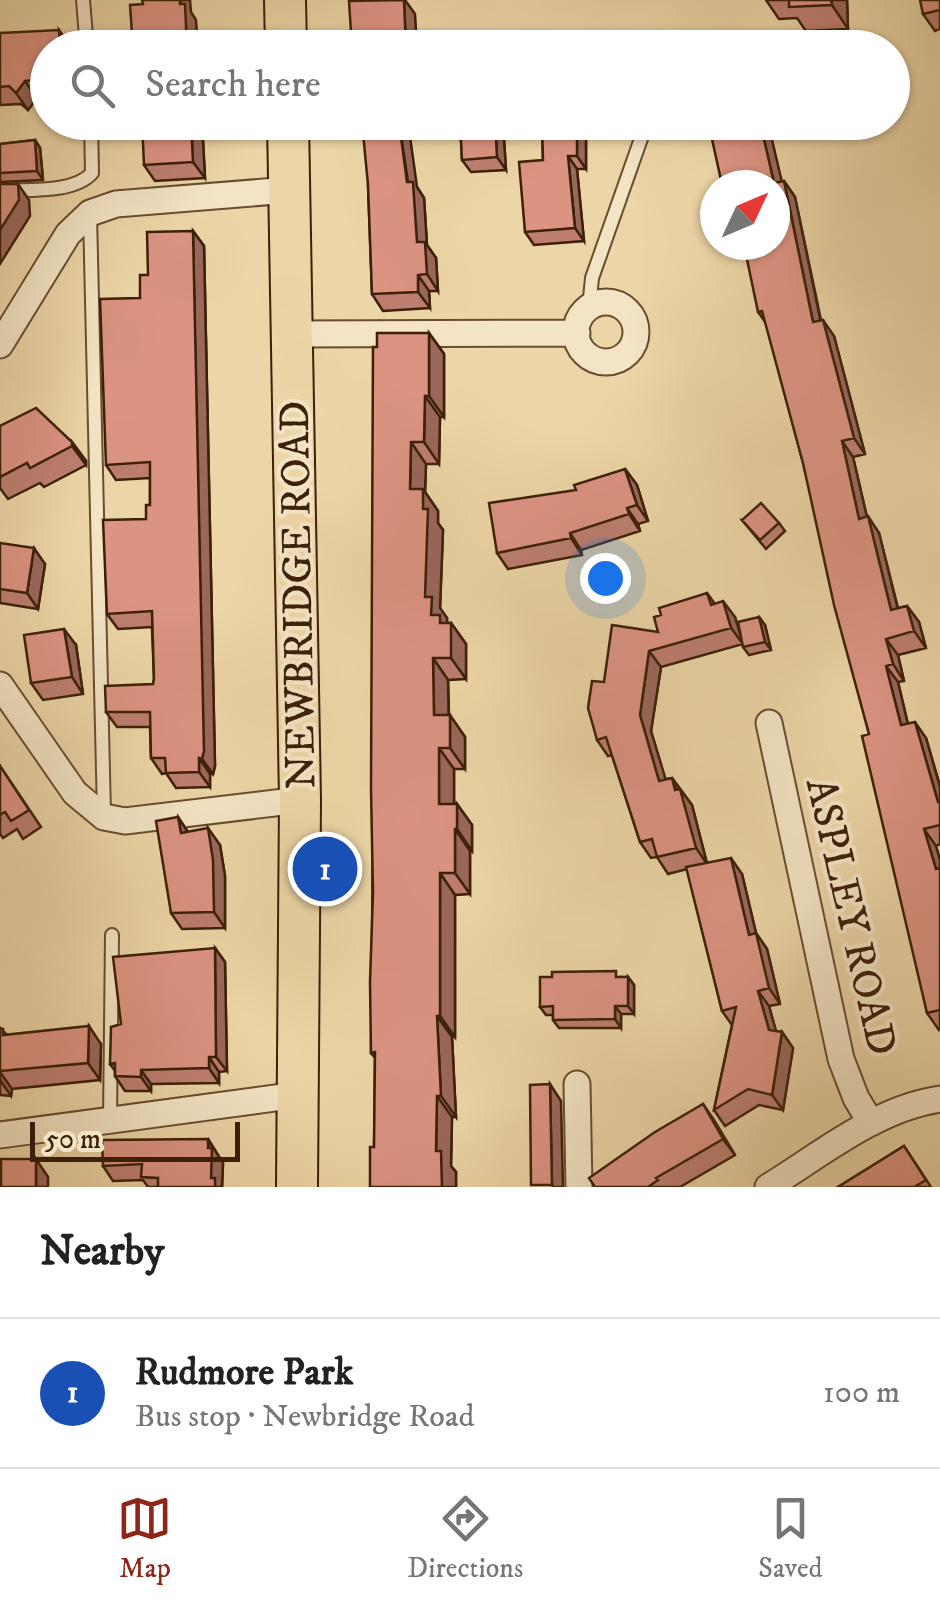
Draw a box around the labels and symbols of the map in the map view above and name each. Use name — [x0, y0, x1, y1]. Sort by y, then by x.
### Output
north arrow — [700, 170, 790, 260]
street label: NEWBRIDGE ROAD — [270, 400, 328, 790]
your location — [580, 553, 631, 604]
street label: ASPLEY ROAD — [793, 773, 907, 1061]
pin: 1 — [292, 832, 358, 906]
scale bar — [30, 1117, 240, 1162]

